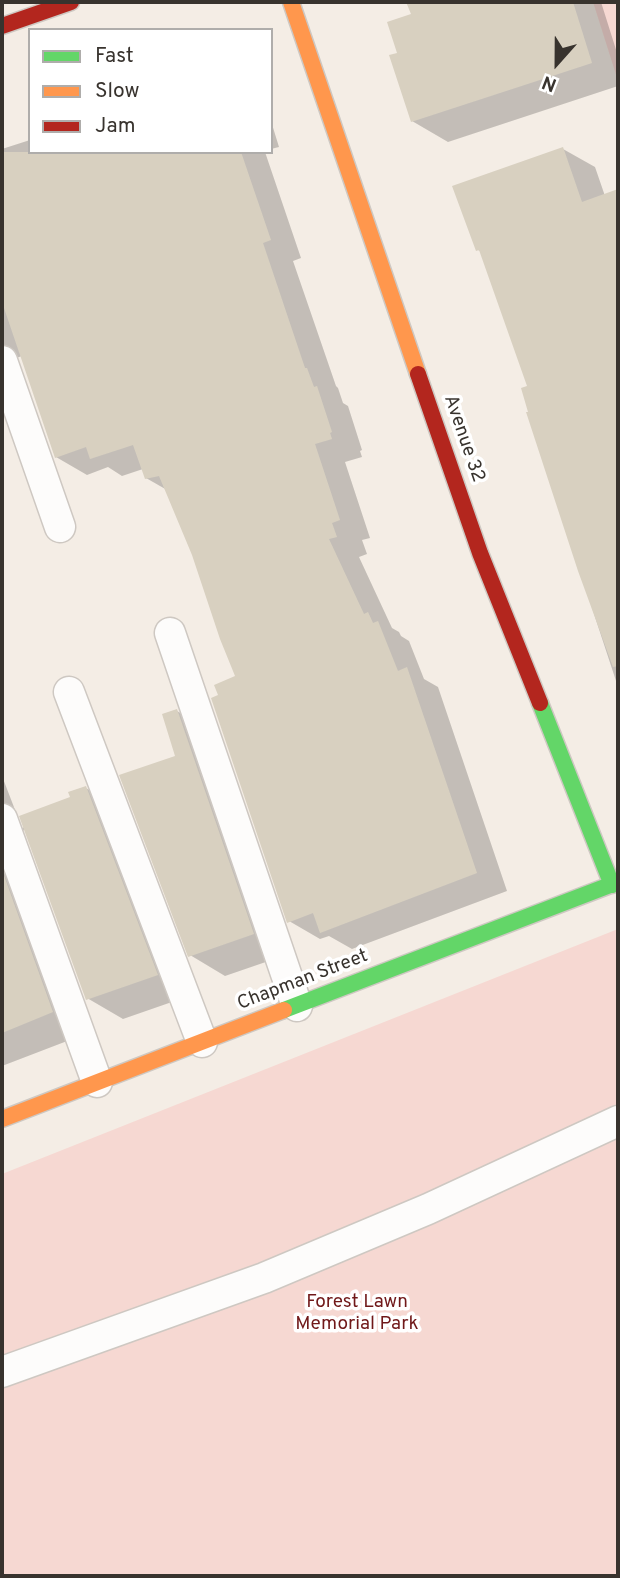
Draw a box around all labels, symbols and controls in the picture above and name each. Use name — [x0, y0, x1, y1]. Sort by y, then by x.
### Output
legend — [28, 28, 273, 154]
north arrow — [522, 28, 592, 98]
text: Fast — [95, 43, 134, 70]
text: N — [539, 69, 560, 96]
text: Slow — [95, 78, 140, 105]
text: Jam — [95, 113, 136, 140]
street label: Avenue 32 — [437, 392, 489, 486]
street label: Chapman Street — [235, 946, 371, 1016]
park label: Forest Lawn Memorial Park — [295, 1292, 419, 1336]

